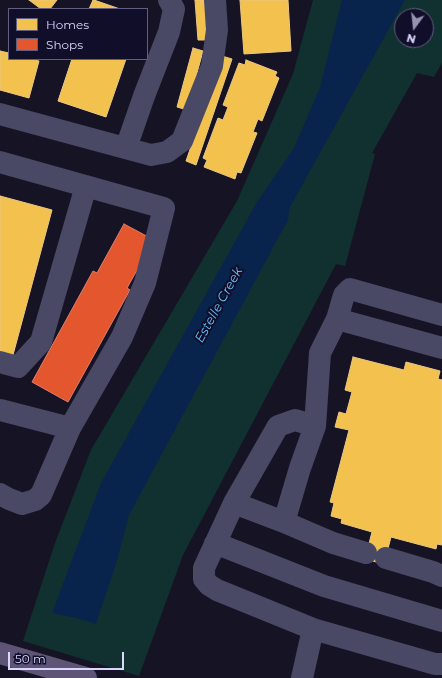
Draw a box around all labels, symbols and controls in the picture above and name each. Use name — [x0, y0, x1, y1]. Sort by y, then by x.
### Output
legend — [8, 8, 148, 60]
north arrow — [394, 8, 434, 48]
text: Homes — [46, 17, 89, 32]
text: N — [405, 31, 417, 47]
text: Shops — [46, 37, 83, 52]
water label: Estelle Creek — [192, 265, 246, 345]
scale bar — [10, 644, 126, 670]
text: 50 m — [15, 651, 46, 666]

